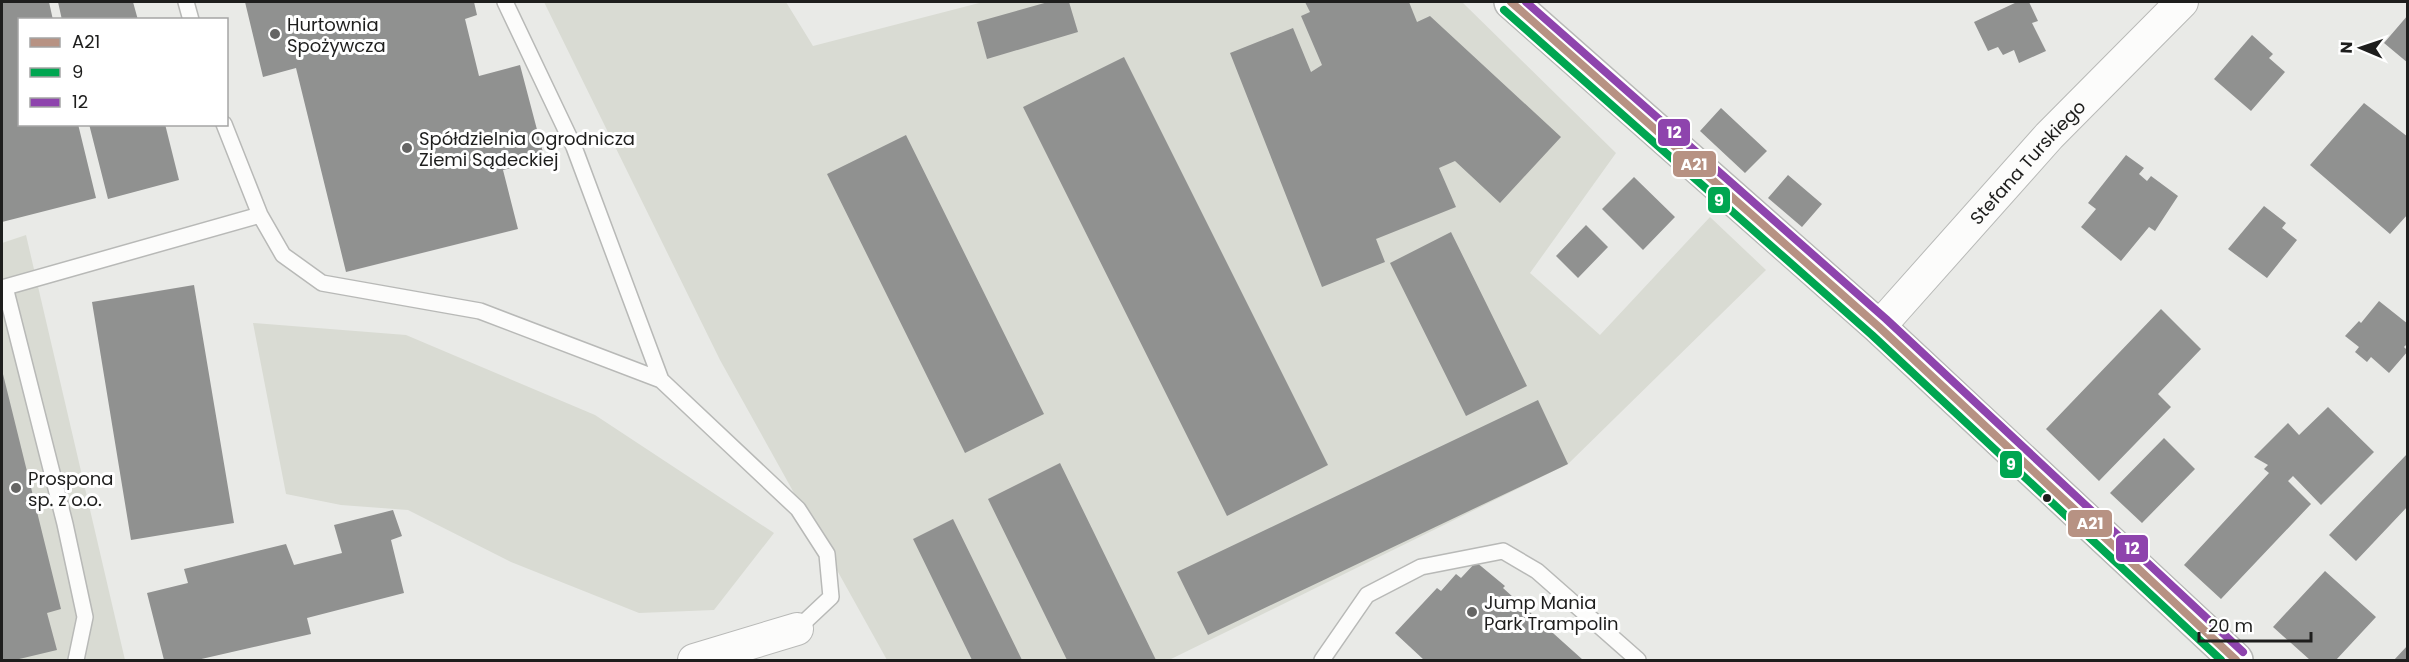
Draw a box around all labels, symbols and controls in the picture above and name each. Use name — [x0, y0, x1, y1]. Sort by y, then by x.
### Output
place label: Hurtownia Spożywcza — [287, 12, 386, 58]
legend — [18, 18, 228, 126]
north arrow — [2331, 18, 2391, 78]
marker: Hurtownia Spożywcza — [268, 27, 282, 41]
text: A21 — [72, 29, 100, 54]
text: N — [2335, 41, 2358, 54]
text: 9 — [72, 59, 83, 84]
text: 12 — [72, 89, 88, 114]
street label: Stefana Turskiego — [1964, 94, 2091, 230]
line badge: 12 — [1657, 118, 1691, 147]
text: 12 — [1666, 121, 1682, 144]
place label: Spółdzielnia Ogrodnicza Ziemi Sądeckiej — [419, 126, 635, 172]
marker: Spółdzielnia Ogrodnicza Ziemi Sądeckiej — [400, 141, 414, 155]
line badge: A21 — [1672, 150, 1717, 178]
text: A21 — [1681, 153, 1707, 176]
line badge: 9 — [1707, 186, 1731, 214]
text: 9 — [1714, 189, 1724, 212]
line badge: 9 — [1999, 450, 2023, 479]
text: 9 — [2006, 453, 2016, 476]
place label: Prospona sp. z o.o. — [28, 466, 113, 512]
marker: Prospona sp. z o.o. — [9, 481, 23, 495]
unlabelled marker — [2041, 492, 2053, 504]
line badge: A21 — [2067, 509, 2113, 538]
text: A21 — [2077, 512, 2103, 535]
line badge: 12 — [2115, 534, 2149, 563]
text: 12 — [2124, 537, 2140, 560]
place label: Jump Mania Park Trampolin — [1484, 590, 1619, 636]
marker: Jump Mania Park Trampolin — [1465, 605, 1479, 619]
scale bar — [2199, 605, 2312, 643]
text: 20 m — [2208, 613, 2253, 638]

